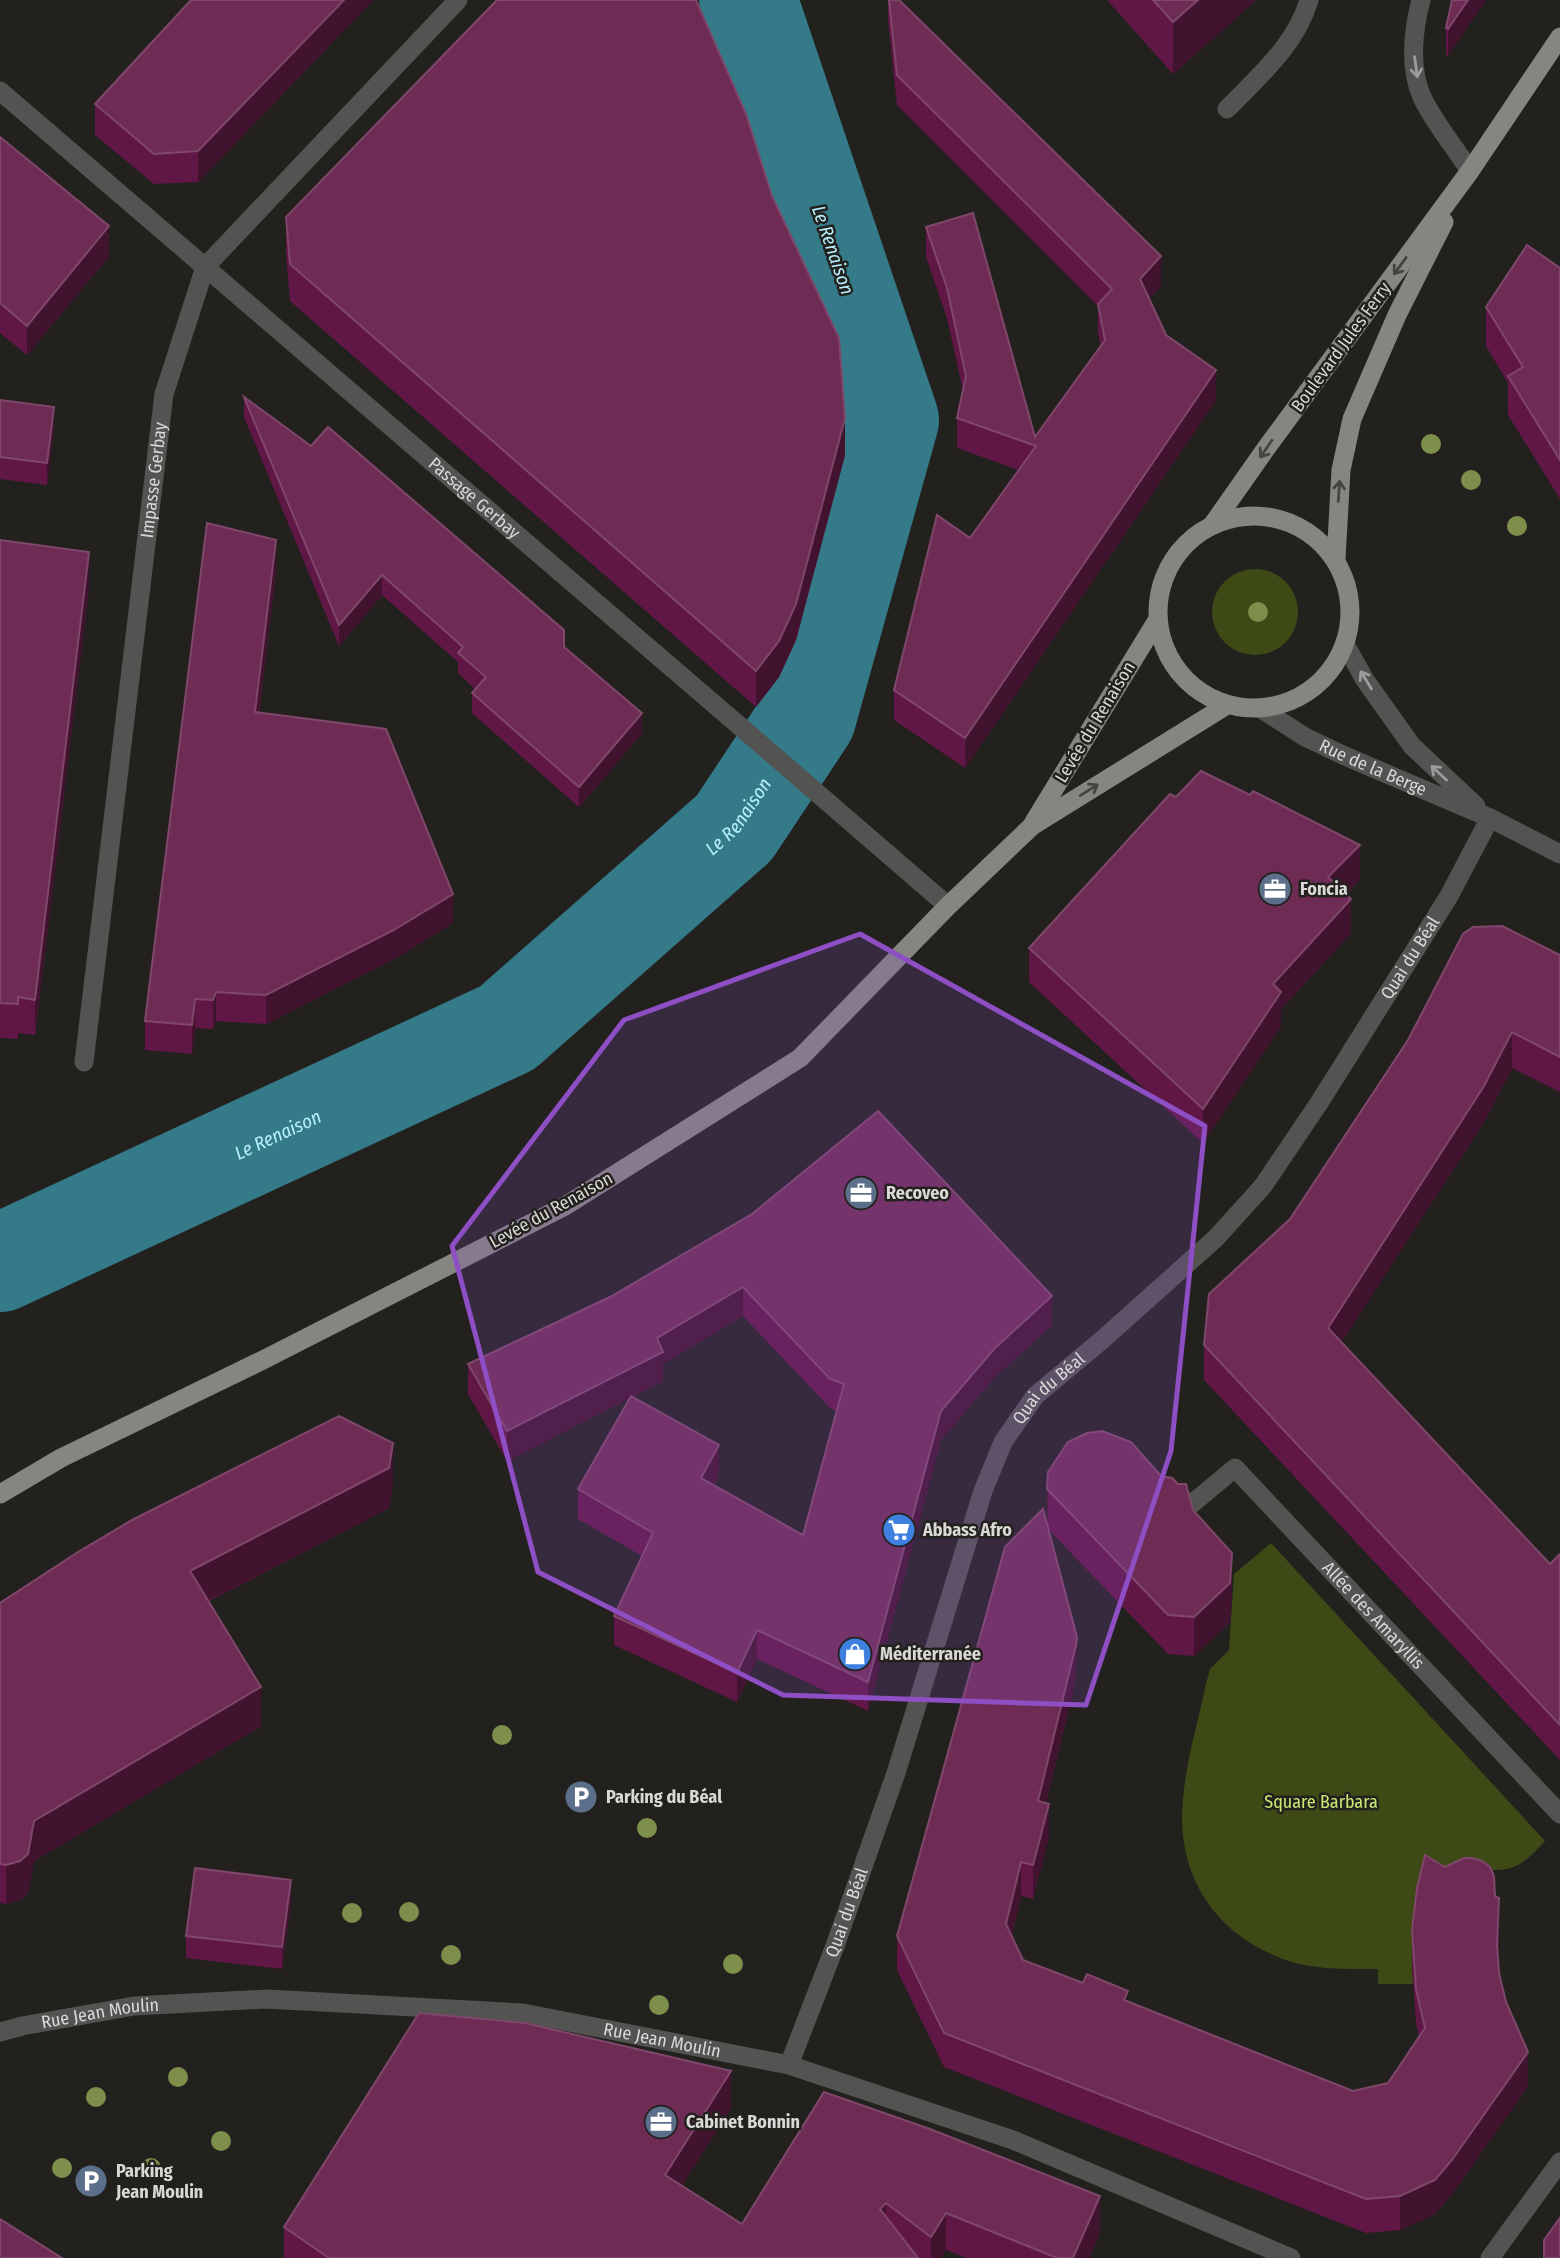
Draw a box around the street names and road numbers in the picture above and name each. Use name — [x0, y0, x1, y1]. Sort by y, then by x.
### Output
street label: Boulevard Jules Ferry — [1287, 278, 1395, 416]
street label: Impasse Gerbay — [136, 421, 172, 539]
street label: Passage Gerbay — [424, 453, 525, 544]
street label: Levée du Renaison — [1050, 657, 1140, 787]
street label: Rue de la Berge — [1316, 734, 1430, 801]
street label: Quai du Béal — [1376, 912, 1444, 1003]
street label: Levée du Renaison — [486, 1167, 616, 1253]
street label: Quai du Béal — [1008, 1348, 1090, 1428]
street label: Allée des Amaryllis — [1318, 1557, 1429, 1674]
street label: Quai du Béal — [821, 1865, 873, 1961]
street label: Rue Jean Moulin — [39, 1994, 160, 2033]
street label: Rue Jean Moulin — [602, 2018, 723, 2062]

